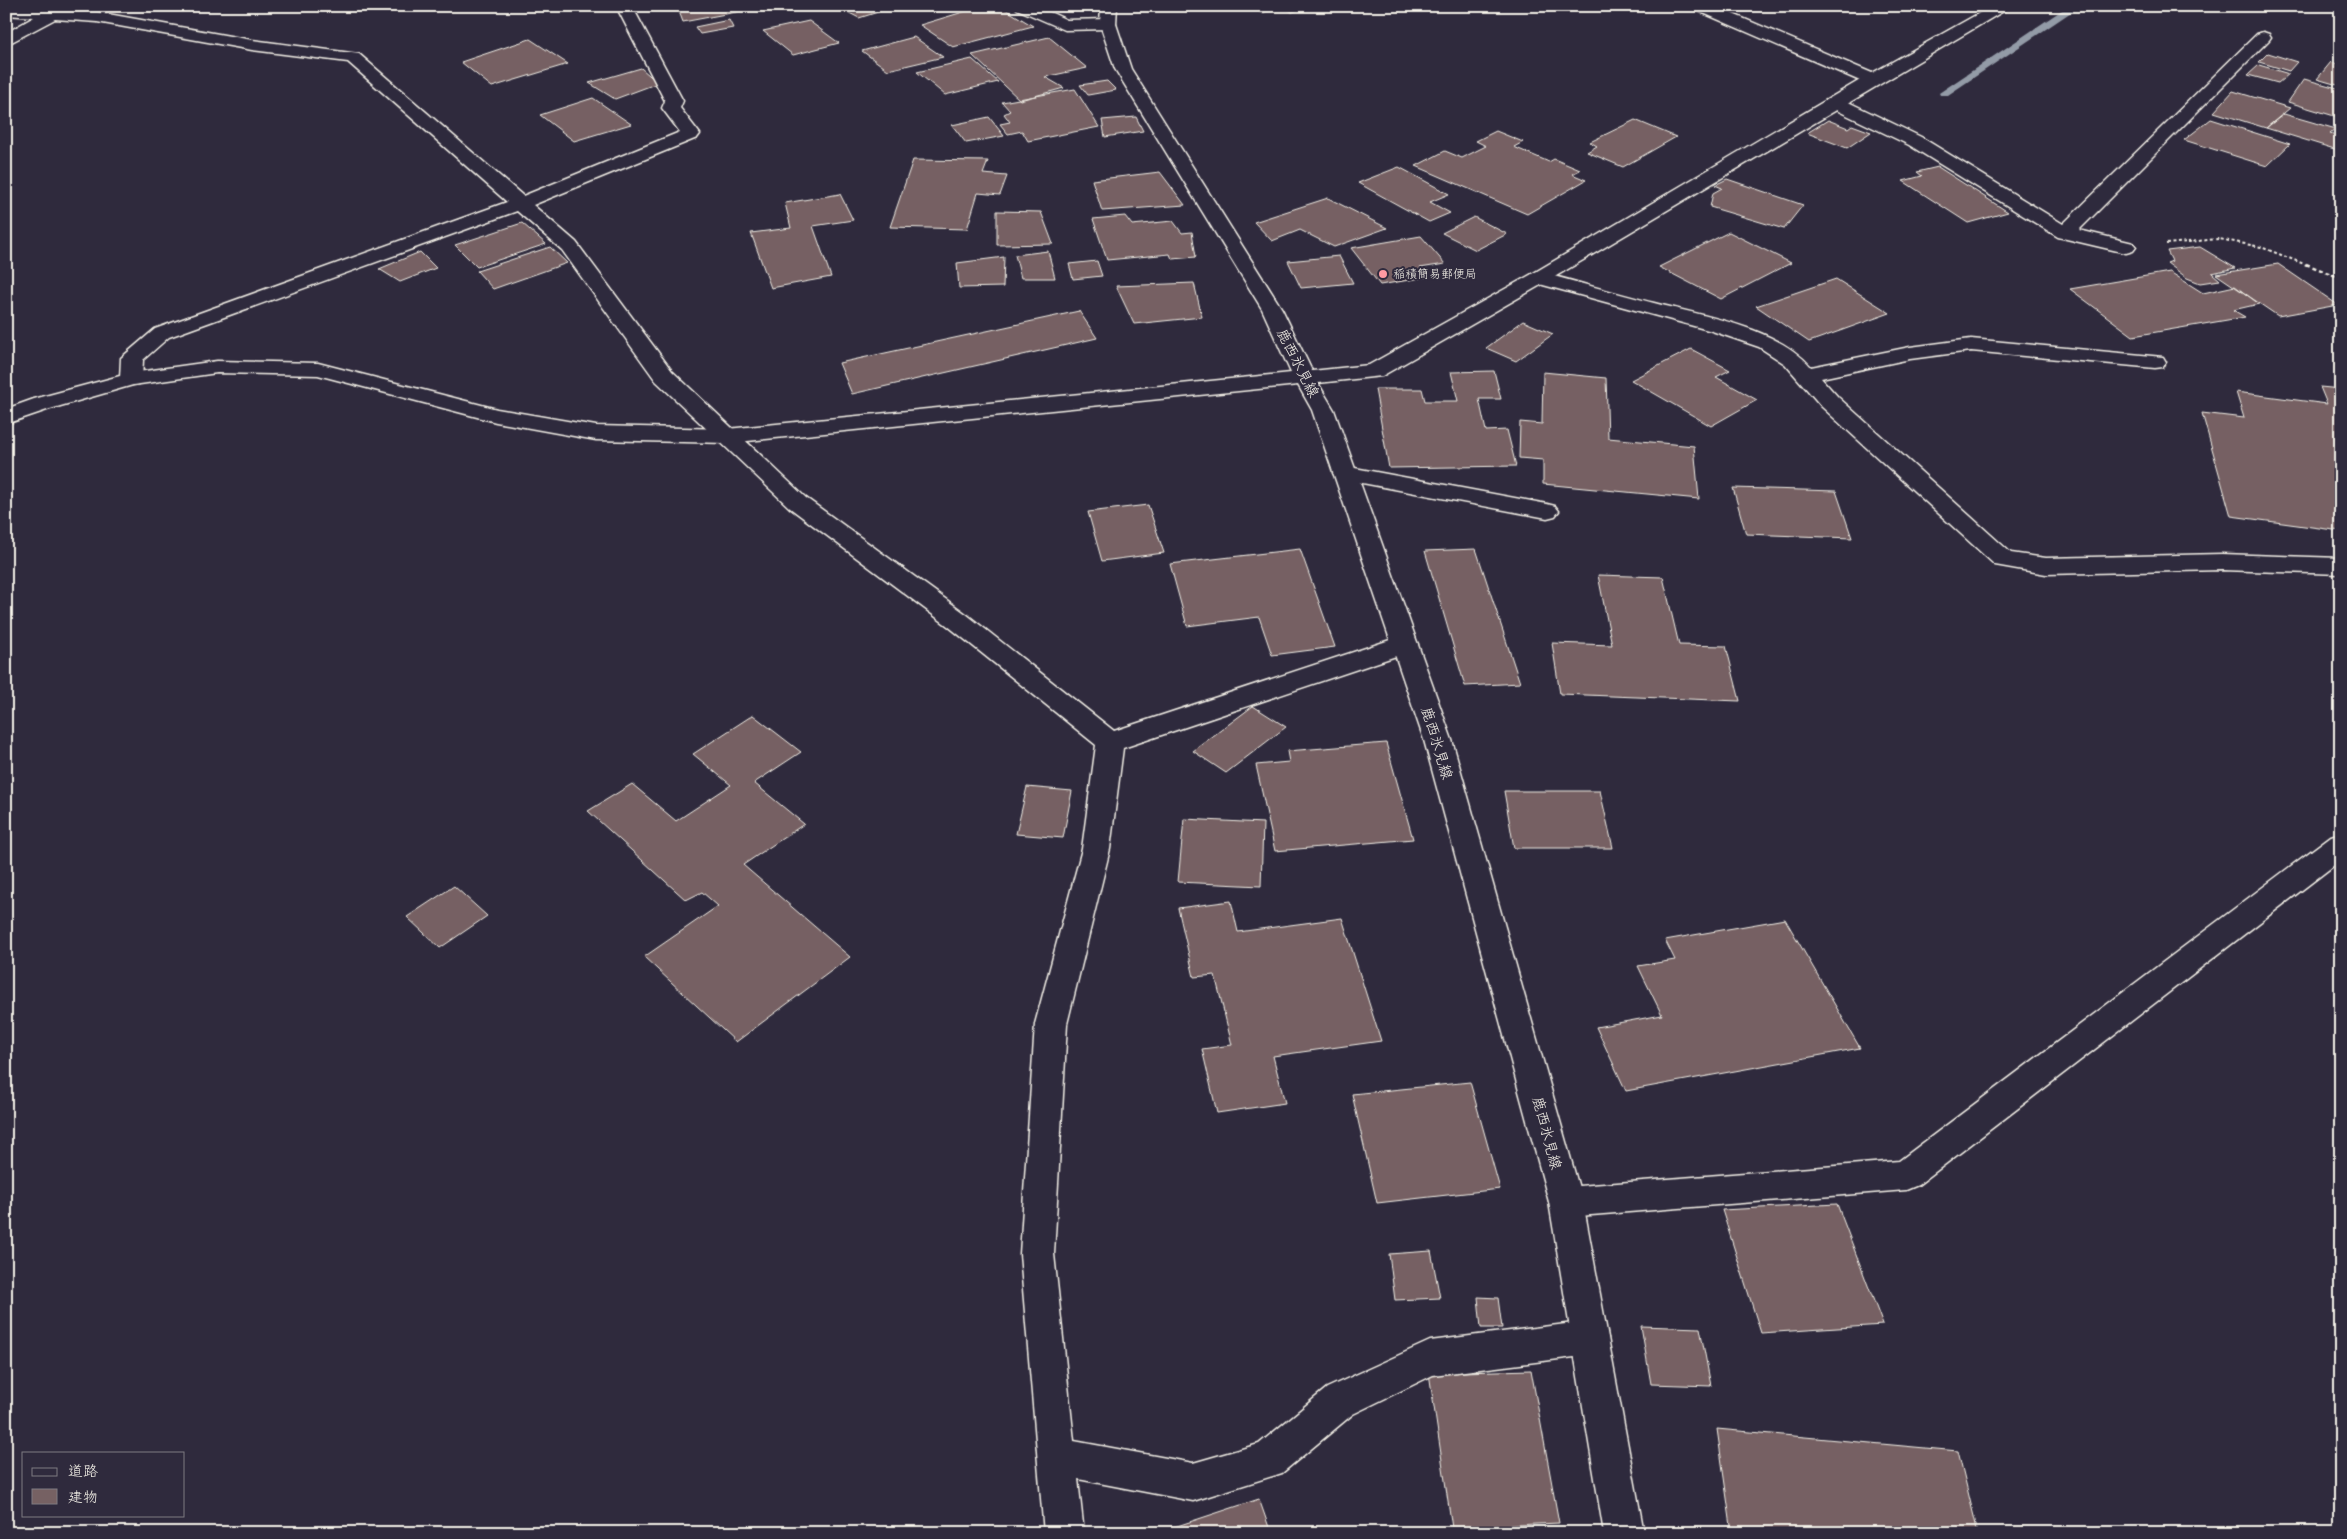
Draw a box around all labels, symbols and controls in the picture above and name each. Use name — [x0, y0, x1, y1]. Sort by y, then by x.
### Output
place label: 稲積簡易郵便局 — [1393, 266, 1477, 283]
marker: 稲積簡易郵便局 — [1377, 268, 1389, 280]
street label: 鹿西氷見線 — [1271, 325, 1324, 401]
street label: 鹿西氷見線 — [1416, 704, 1458, 782]
street label: 鹿西氷見線 — [1527, 1094, 1566, 1172]
legend — [22, 1452, 185, 1516]
text: 道路 — [68, 1461, 98, 1482]
text: 建物 — [68, 1487, 98, 1508]

